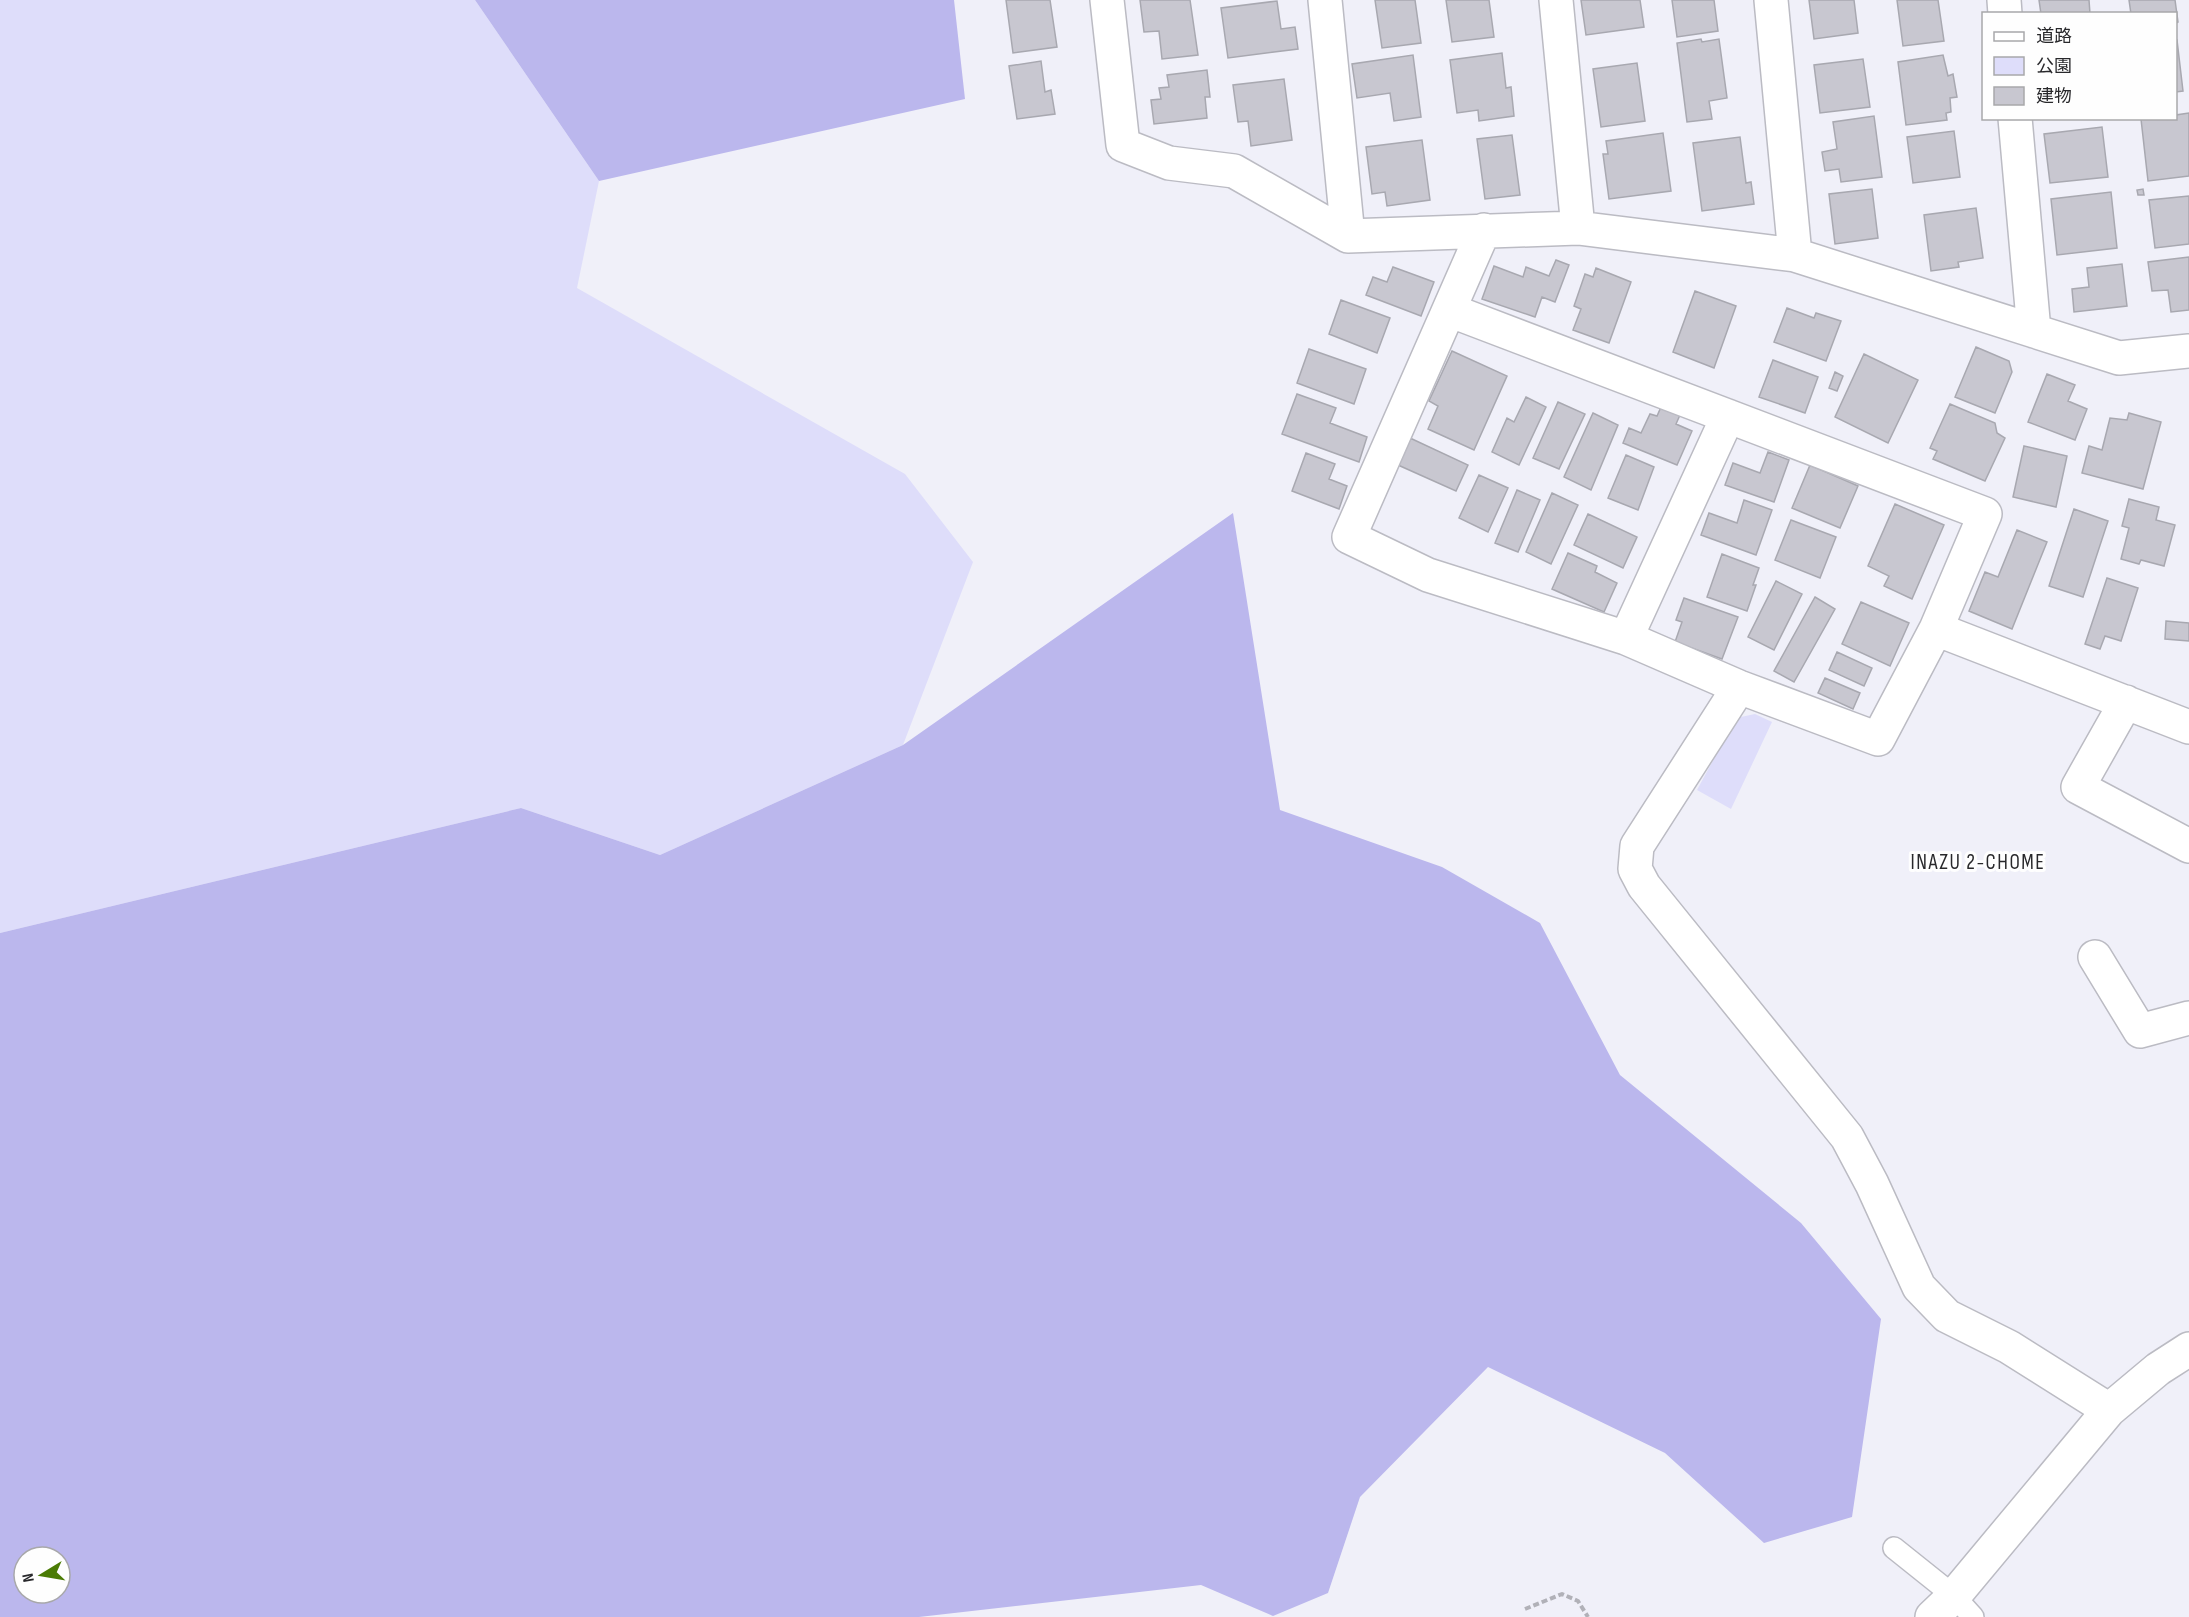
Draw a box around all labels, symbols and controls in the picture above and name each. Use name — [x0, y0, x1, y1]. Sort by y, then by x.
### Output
legend — [1982, 12, 2177, 120]
text: 道路 — [2036, 26, 2072, 47]
text: 公園 — [2036, 56, 2072, 77]
text: 建物 — [2036, 86, 2072, 107]
district label: INAZU 2-CHOME — [1911, 850, 2045, 875]
north arrow — [12, 1545, 72, 1605]
text: N — [19, 1572, 39, 1584]

